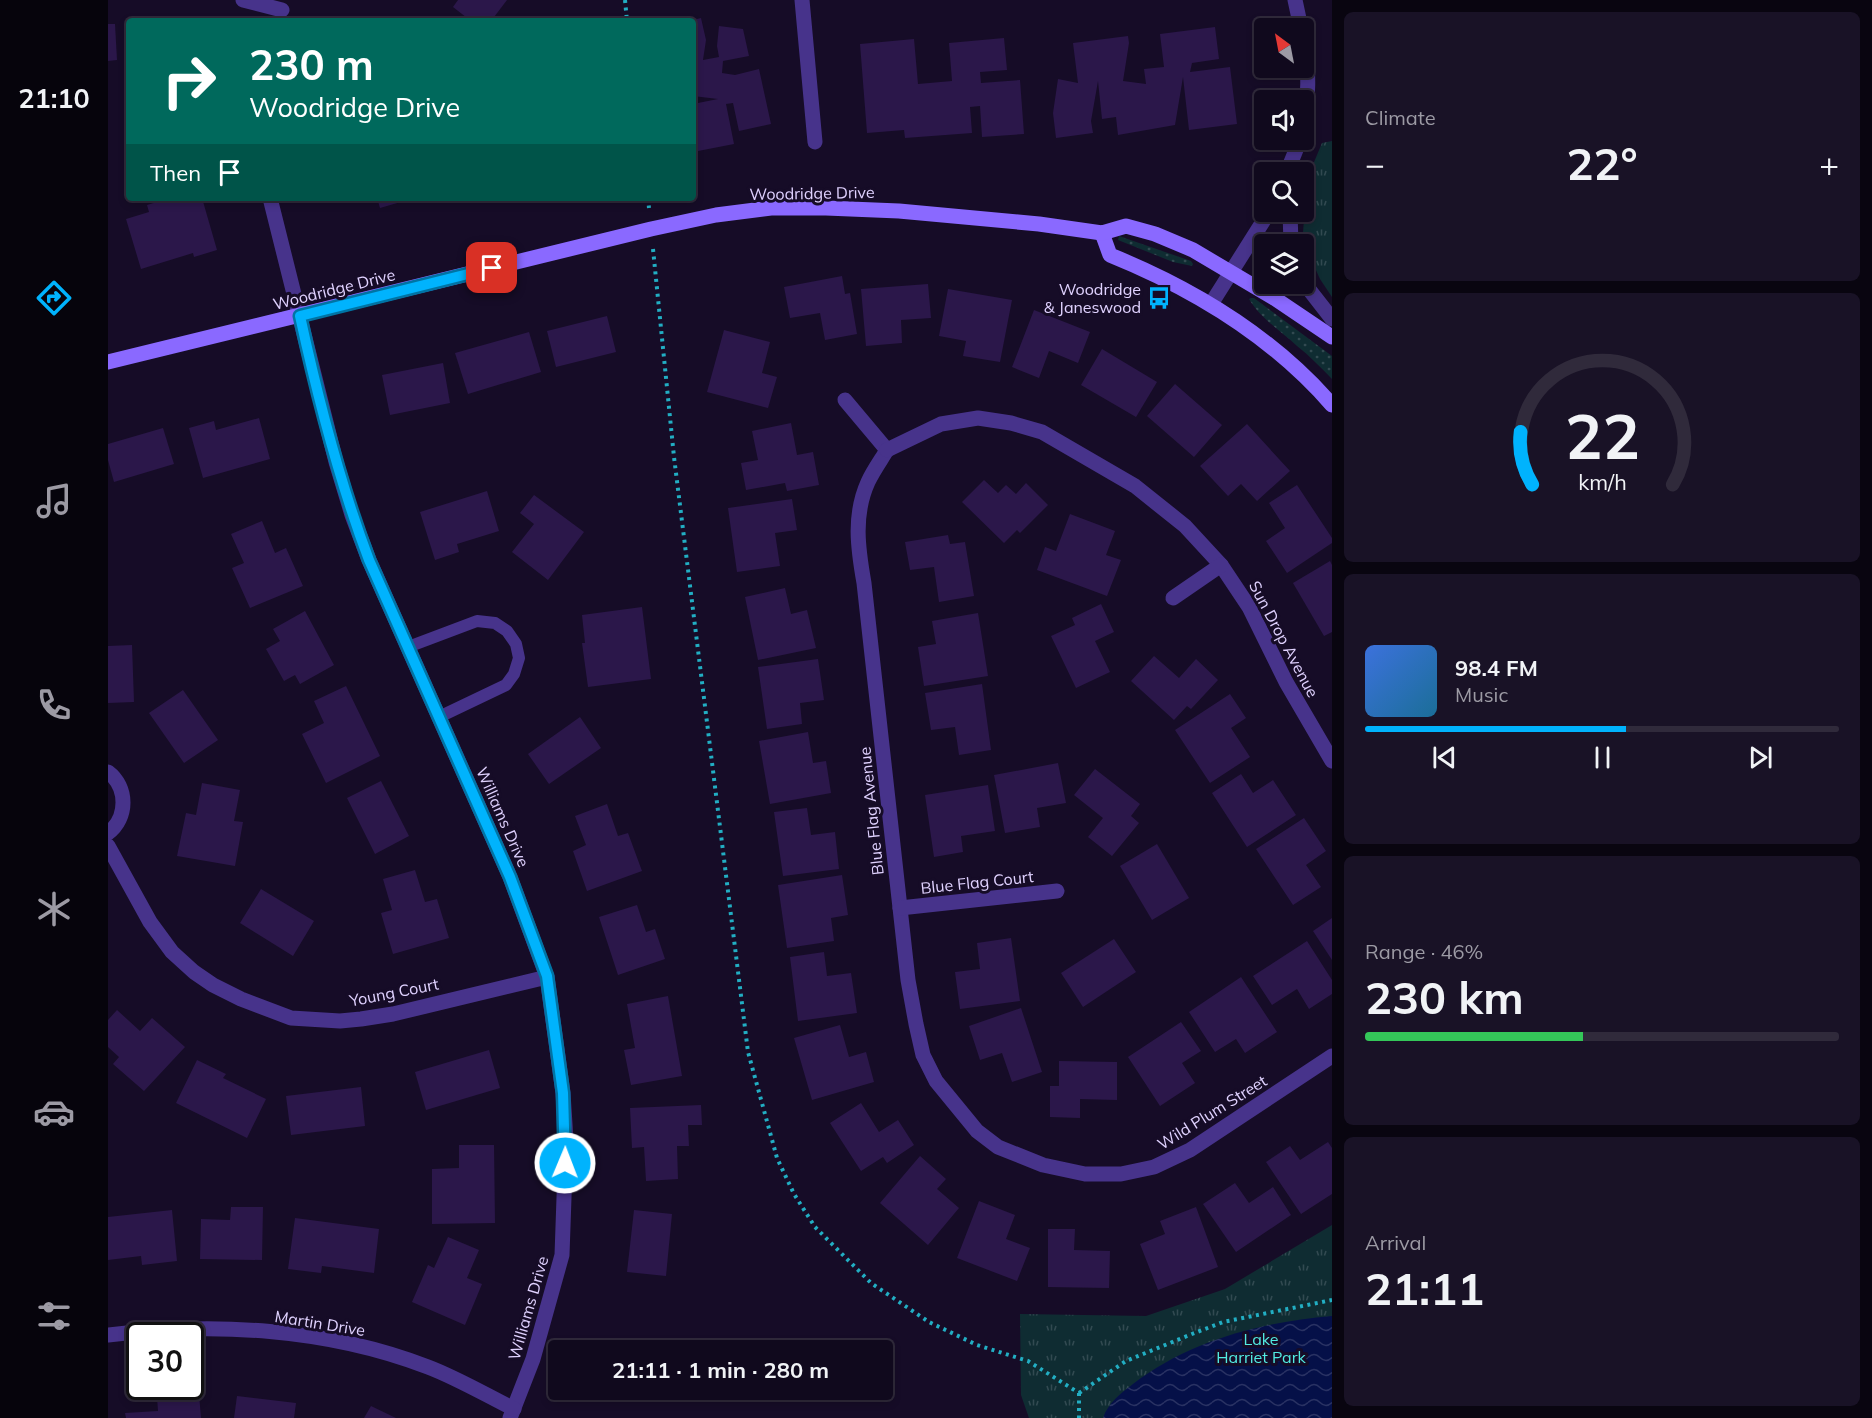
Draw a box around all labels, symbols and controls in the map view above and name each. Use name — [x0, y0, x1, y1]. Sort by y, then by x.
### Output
north arrow — [1254, 18, 1314, 78]
map controls — [1254, 18, 1314, 294]
text: 230 m — [249, 38, 374, 91]
icon: right — [150, 42, 228, 120]
text: 21:10 — [18, 81, 90, 115]
text: Woodridge Drive — [249, 90, 460, 124]
button: sound — [1254, 90, 1314, 150]
text: Climate — [1365, 105, 1436, 130]
text: 22° — [1566, 135, 1638, 191]
text: − — [1365, 143, 1385, 184]
text: + — [1819, 143, 1839, 184]
icon: arrive — [213, 156, 246, 189]
text: Then — [150, 159, 201, 187]
button: search — [1254, 162, 1314, 222]
street label: Woodridge Drive — [749, 182, 875, 204]
button: layers — [1254, 234, 1314, 294]
pin — [466, 242, 517, 293]
icon: arrive — [475, 251, 508, 284]
street label: Woodridge Drive — [271, 264, 397, 314]
icon: directions — [33, 277, 75, 319]
place label: Woodridge & Janeswood — [1044, 279, 1141, 317]
bus stop icon: Woodridge & Janeswood — [1146, 285, 1172, 311]
text: 22 — [1565, 396, 1639, 475]
text: km/h — [1578, 468, 1626, 495]
icon: music — [33, 480, 75, 522]
street label: Sun Drop Avenue — [1245, 577, 1323, 701]
text: 98.4 FM — [1455, 654, 1538, 682]
text: Music — [1455, 682, 1508, 707]
icon: phone — [33, 684, 75, 726]
icon: previous — [1428, 741, 1461, 774]
icon: pause — [1586, 741, 1619, 774]
icon: next — [1744, 741, 1777, 774]
street label: Blue Flag Avenue — [854, 746, 888, 876]
street label: Williams Drive — [472, 764, 534, 870]
street label: Blue Flag Court — [919, 866, 1035, 898]
icon: climate — [33, 888, 75, 930]
text: Range · 46% — [1365, 939, 1483, 964]
text: 230 km — [1365, 969, 1524, 1025]
street label: Young Court — [347, 973, 441, 1011]
street label: Wild Plum Street — [1154, 1070, 1271, 1154]
icon: car — [33, 1091, 75, 1133]
position arrow — [533, 1131, 597, 1195]
text: Arrival — [1365, 1230, 1426, 1255]
street label: Williams Drive — [504, 1254, 552, 1362]
text: 21:11 — [1365, 1260, 1484, 1316]
icon: filters — [33, 1295, 75, 1337]
street label: Martin Drive — [273, 1306, 367, 1340]
speed limit sign: 30 — [126, 1322, 204, 1400]
park label: Lake Harriet Park — [1216, 1329, 1306, 1367]
text: 21:11 · 1 min · 280 m — [612, 1356, 829, 1384]

